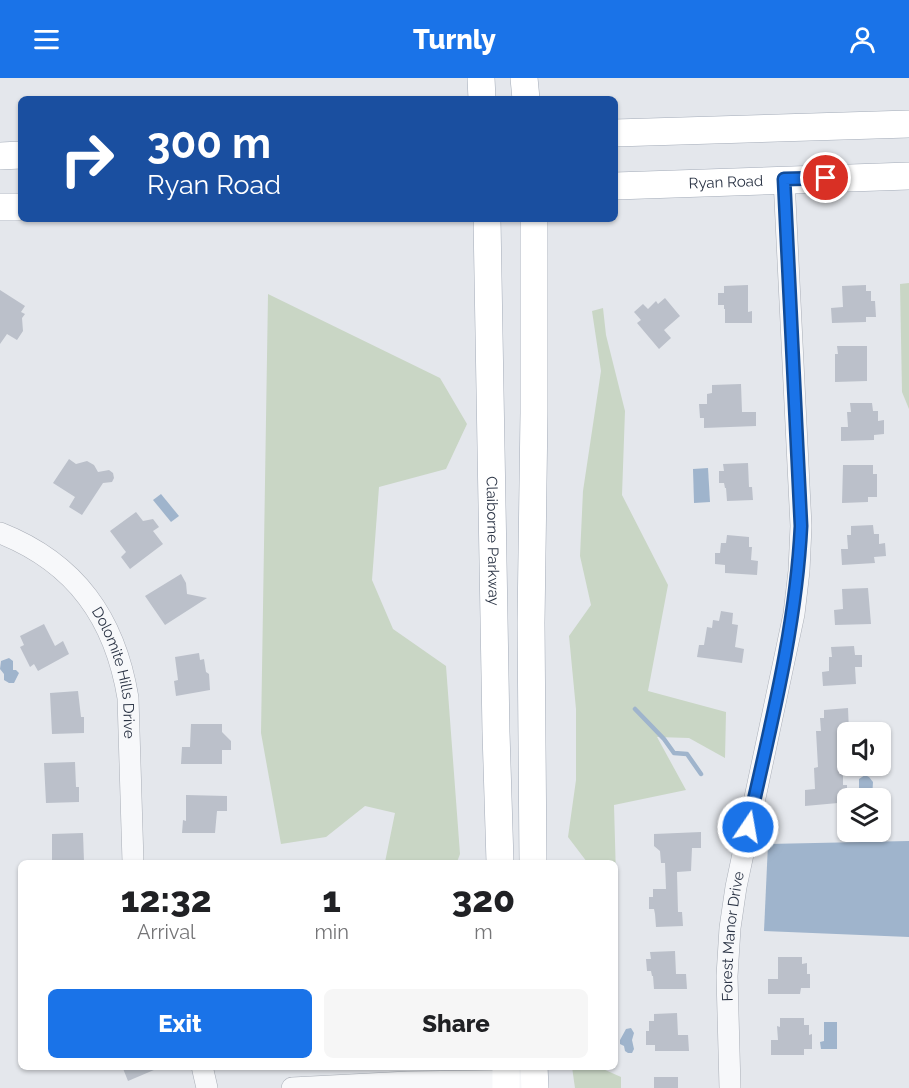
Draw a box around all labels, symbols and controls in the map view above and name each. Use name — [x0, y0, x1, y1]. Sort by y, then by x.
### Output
icon: menu — [30, 23, 63, 56]
icon: person — [846, 23, 879, 56]
text: Turnly — [413, 24, 496, 55]
text: 300 m — [147, 119, 271, 168]
icon: right — [48, 120, 126, 198]
pin — [800, 152, 851, 203]
icon: arrive — [809, 161, 842, 194]
text: Ryan Road — [147, 169, 281, 200]
street label: Ryan Road — [688, 172, 763, 192]
street label: Claiborne Parkway — [483, 476, 503, 606]
street label: Dolomite Hills Drive — [88, 604, 138, 739]
map controls — [837, 722, 891, 842]
button: sound — [837, 722, 891, 776]
button: layers — [837, 788, 891, 842]
position arrow — [716, 795, 780, 859]
street label: Forest Manor Drive — [718, 869, 748, 1002]
text: 12:32 — [121, 878, 212, 920]
text: 1 — [322, 878, 341, 920]
text: 320 — [452, 878, 515, 920]
text: Arrival — [137, 920, 196, 944]
text: min — [314, 920, 349, 944]
text: m — [474, 920, 493, 944]
button: Exit — [48, 989, 312, 1058]
button: Share — [324, 989, 588, 1058]

